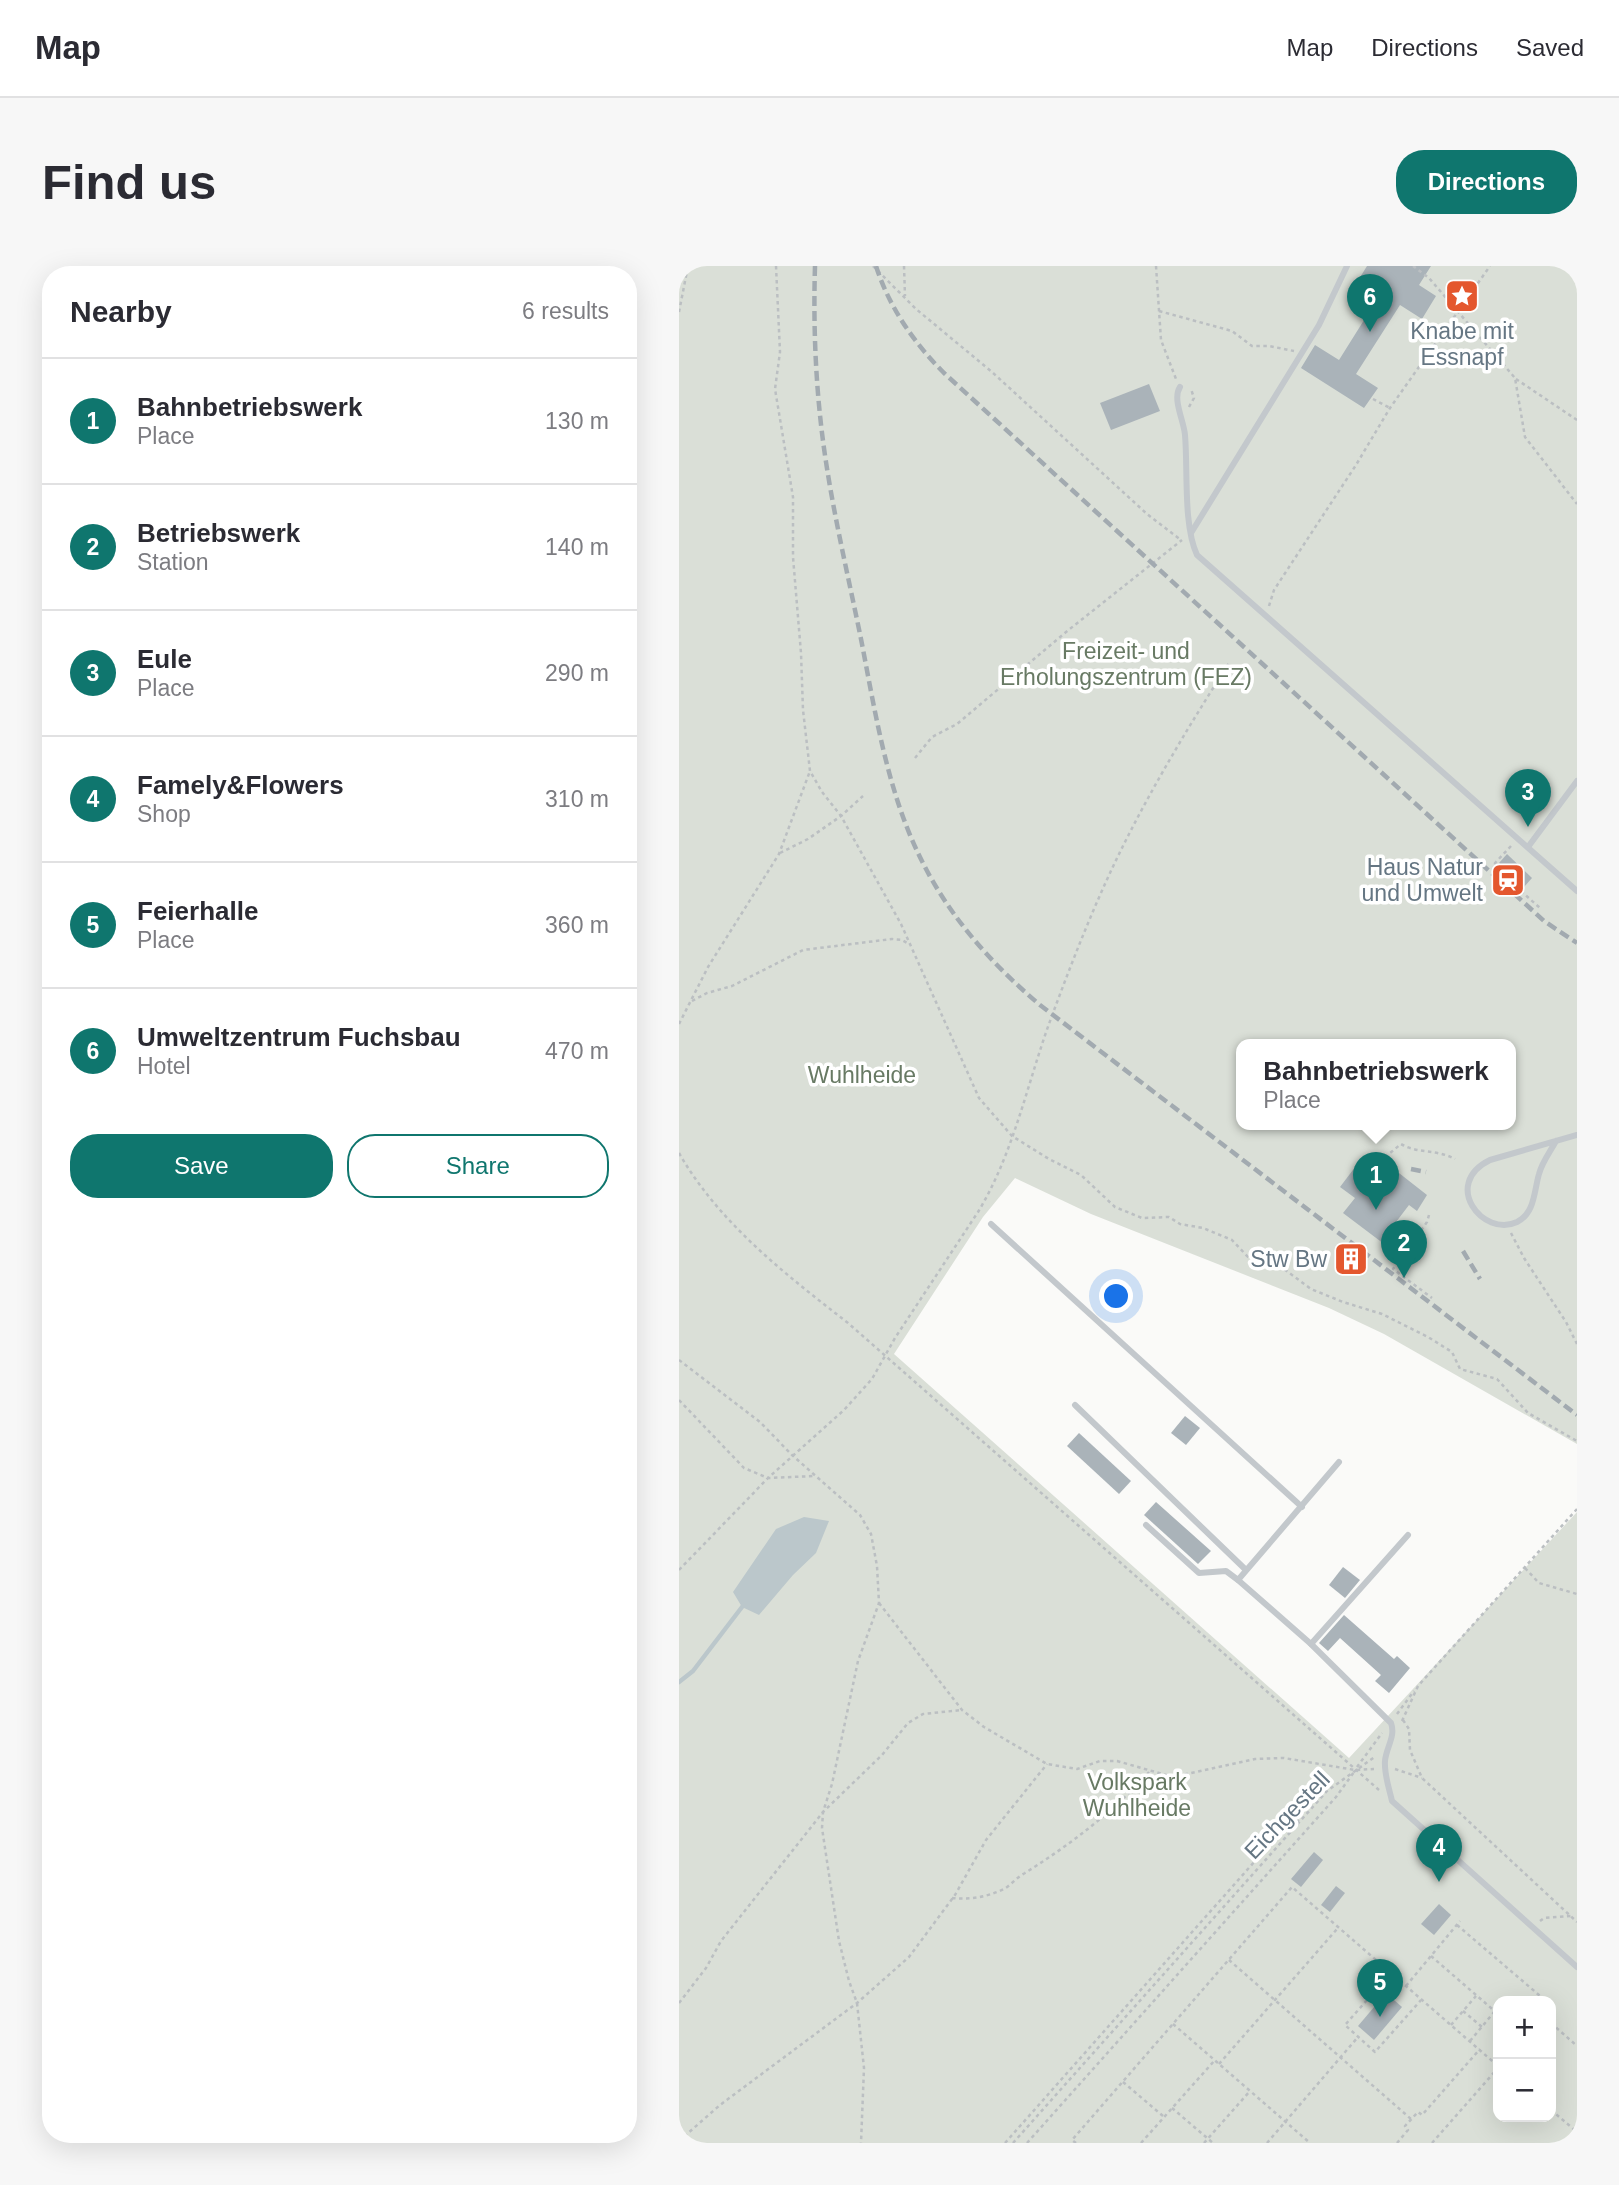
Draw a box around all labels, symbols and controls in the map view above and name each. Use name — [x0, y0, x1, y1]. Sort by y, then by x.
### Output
text: Map — [35, 29, 101, 66]
text: Map — [1287, 34, 1333, 61]
text: Directions — [1371, 34, 1478, 61]
text: Saved — [1516, 34, 1584, 61]
button: Directions — [1396, 150, 1577, 214]
text: Find us — [42, 155, 216, 209]
pin: 6 — [1347, 274, 1393, 332]
place icon: Knabe mit Essnapf — [1443, 277, 1481, 315]
text: Nearby — [70, 295, 172, 328]
text: 6 results — [522, 298, 609, 324]
place label: Knabe mit Essnapf — [1410, 318, 1514, 370]
text: Bahnbetriebswerk — [137, 392, 362, 422]
text: 1 — [87, 408, 99, 434]
text: 130 m — [545, 408, 609, 434]
text: Place — [137, 423, 195, 449]
text: Betriebswerk — [137, 518, 300, 548]
text: 2 — [87, 534, 99, 560]
text: 140 m — [545, 534, 609, 560]
text: Station — [137, 549, 209, 575]
park label: Freizeit- und Erholungszentrum (FEZ) — [1000, 638, 1252, 690]
text: Eule — [137, 644, 192, 674]
text: 3 — [87, 660, 99, 686]
text: 290 m — [545, 660, 609, 686]
text: Place — [137, 675, 195, 701]
pin: 3 — [1505, 769, 1551, 827]
text: Famely&Flowers — [137, 770, 344, 800]
text: 4 — [87, 786, 99, 812]
text: 310 m — [545, 786, 609, 812]
text: Shop — [137, 801, 191, 827]
place label: Haus Natur und Umwelt — [1362, 854, 1484, 906]
station icon: Haus Natur und Umwelt — [1489, 861, 1527, 899]
text: Feierhalle — [137, 896, 258, 926]
text: 5 — [87, 912, 99, 938]
text: 360 m — [545, 912, 609, 938]
text: Place — [137, 927, 195, 953]
text: Umweltzentrum Fuchsbau — [137, 1022, 461, 1052]
text: 6 — [87, 1038, 99, 1064]
text: 470 m — [545, 1038, 609, 1064]
popup — [1236, 1039, 1516, 1130]
text: Hotel — [137, 1053, 191, 1079]
text: Bahnbetriebswerk — [1263, 1056, 1489, 1086]
park label: Wuhlheide — [808, 1062, 916, 1088]
text: Place — [1263, 1087, 1321, 1113]
button: Save — [70, 1134, 333, 1198]
button: Share — [347, 1134, 609, 1198]
pin: 1 — [1353, 1152, 1399, 1210]
pin: 2 — [1381, 1220, 1427, 1278]
building icon: Stw Bw — [1332, 1240, 1370, 1278]
place label: Stw Bw — [1250, 1246, 1327, 1272]
your location — [1099, 1279, 1133, 1313]
street label: Eichgestell — [1239, 1766, 1335, 1864]
park label: Volkspark Wuhlheide — [1083, 1769, 1191, 1821]
pin: 4 — [1416, 1824, 1462, 1882]
pin: 5 — [1357, 1959, 1403, 2017]
map controls — [1493, 1996, 1556, 2122]
button: + — [1493, 1996, 1556, 2059]
button: − — [1493, 2059, 1556, 2122]

